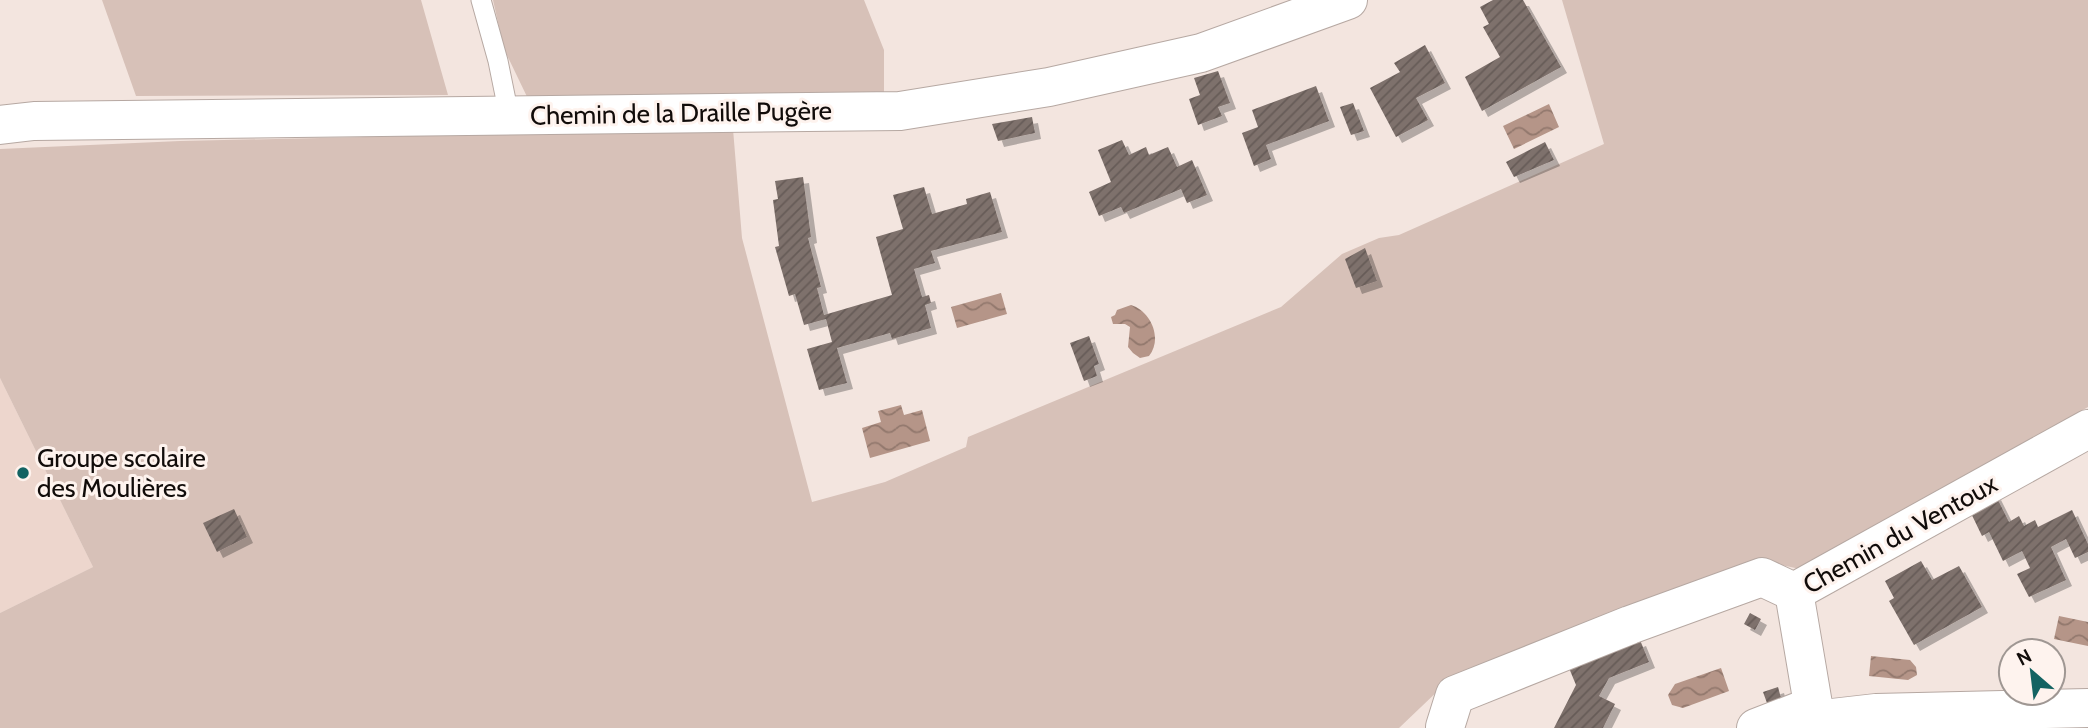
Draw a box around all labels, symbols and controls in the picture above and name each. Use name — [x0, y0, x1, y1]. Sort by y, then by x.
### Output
street label: Chemin de la Draille Pugère — [530, 94, 832, 132]
place label: Groupe scolaire des Moulières — [37, 442, 206, 504]
marker: Groupe scolaire des Moulières — [15, 465, 31, 481]
street label: Chemin du Ventoux — [1797, 467, 2003, 601]
north arrow — [1997, 637, 2067, 707]
text: N — [2013, 644, 2036, 671]

